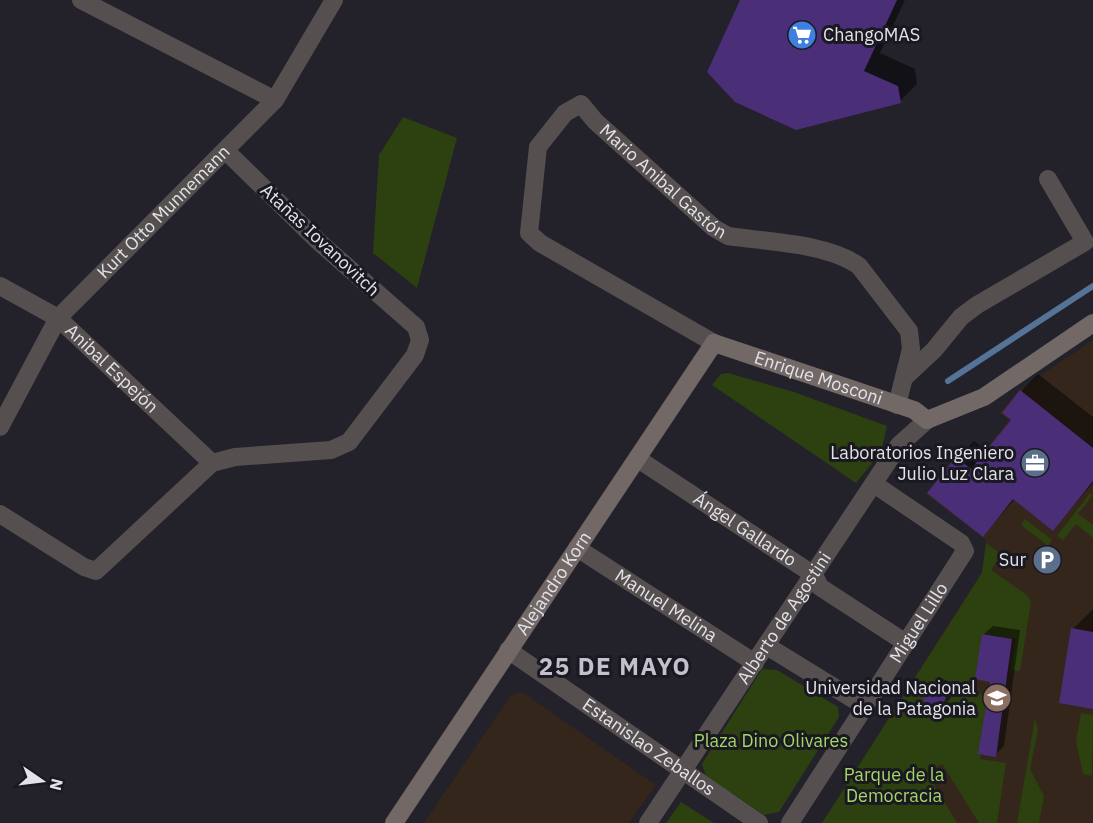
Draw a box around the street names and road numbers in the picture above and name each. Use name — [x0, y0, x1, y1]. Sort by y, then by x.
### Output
street label: Mario Anibal Gastón — [595, 119, 731, 244]
street label: Kurt Otto Munnemann — [92, 140, 235, 283]
street label: Atañas Iovanovitch — [256, 178, 385, 301]
street label: Anibal Espejón — [60, 319, 164, 418]
street label: Enrique Mosconi — [751, 345, 886, 410]
street label: Ángel Gallardo — [689, 487, 801, 571]
street label: Alejandro Korn — [511, 527, 596, 639]
street label: Alberto de Agostini — [732, 547, 836, 688]
street label: Manuel Melina — [611, 564, 722, 647]
street label: Miguel Lillo — [884, 578, 953, 667]
street label: Estanislao Zeballos — [578, 693, 720, 800]

